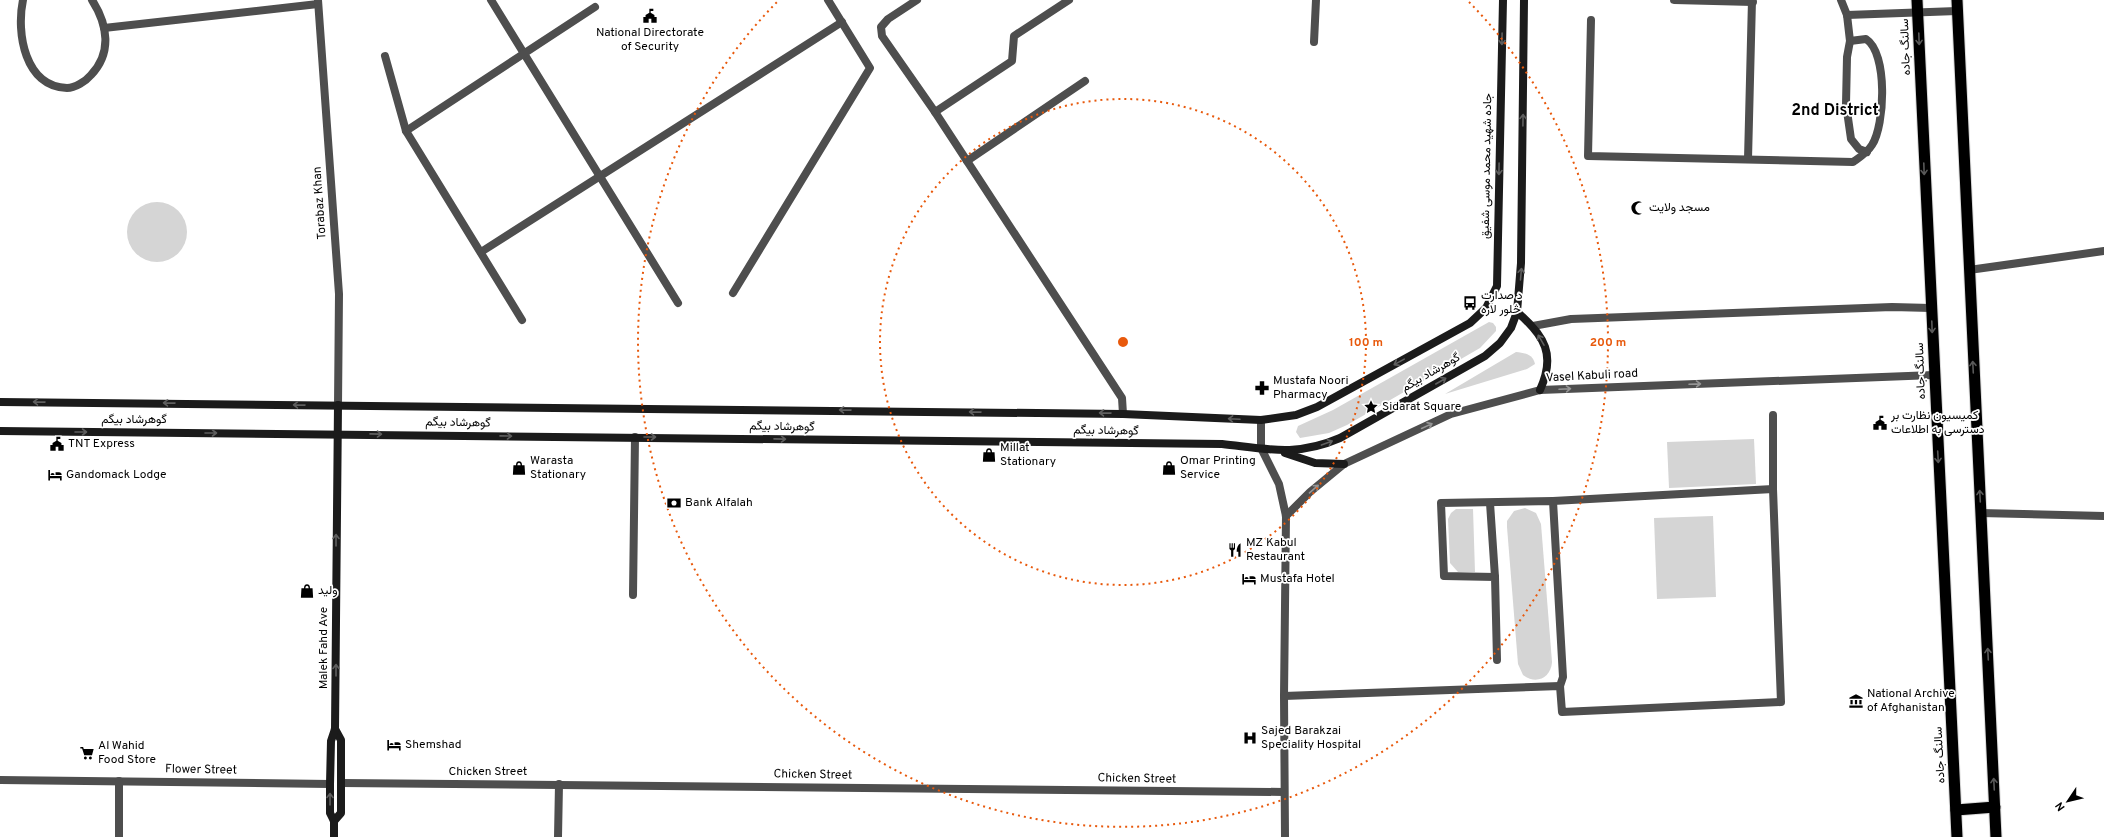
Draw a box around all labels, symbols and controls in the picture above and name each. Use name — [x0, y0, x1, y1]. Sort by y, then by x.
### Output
public building icon: National Directorate of Security — [642, 8, 658, 24]
street label: سالنگ جاده — [1897, 18, 1915, 76]
place label: National Directorate of Security — [596, 25, 704, 55]
one-way arrow — [1498, 32, 1506, 45]
one-way arrow — [1915, 32, 1922, 45]
street label: جاده شهید محمد موسی شفیق — [1478, 93, 1496, 239]
district label: 2nd District — [1791, 101, 1879, 121]
one-way arrow — [1519, 114, 1527, 127]
one-way arrow — [1496, 162, 1503, 175]
one-way arrow — [1921, 162, 1928, 175]
street label: Torabaz Khan — [309, 166, 331, 240]
mosque icon: مسجد ولایت — [1630, 200, 1646, 216]
place label: مسجد ولایت — [1649, 200, 1710, 216]
one-way arrow — [1517, 268, 1524, 281]
place label: د صدارت څلور لاره — [1481, 288, 1523, 318]
bus stop icon: د صدارت څلور لاره — [1462, 295, 1478, 311]
one-way arrow — [1928, 320, 1936, 333]
one-way arrow — [1537, 334, 1545, 346]
centre of rings — [1116, 335, 1130, 349]
text: 100 m — [1349, 335, 1383, 351]
text: 200 m — [1590, 335, 1626, 351]
street label: سالنگ جاده — [1912, 342, 1930, 400]
street label: گوهرشاد بیگم — [1399, 350, 1463, 396]
one-way arrow — [1393, 358, 1405, 366]
one-way arrow — [1970, 361, 1977, 374]
street label: Vasel Kabuli road — [1546, 366, 1638, 386]
place label: Mustafa Noori Pharmacy — [1273, 373, 1348, 403]
one-way arrow — [1435, 376, 1447, 384]
pharmacy icon: Mustafa Noori Pharmacy — [1254, 380, 1270, 396]
one-way arrow — [1688, 380, 1701, 387]
one-way arrow — [1558, 385, 1571, 392]
one-way arrow — [33, 398, 46, 406]
one-way arrow — [163, 399, 176, 407]
place icon: Sidarat Square — [1363, 399, 1379, 415]
place label: Sidarat Square — [1382, 399, 1461, 415]
one-way arrow — [293, 401, 306, 409]
one-way arrow — [839, 406, 852, 414]
one-way arrow — [969, 408, 982, 416]
place label: کمیسیون نظارت بر دسترسی به اطلاعات — [1890, 408, 1985, 438]
one-way arrow — [1099, 409, 1112, 417]
street label: گوهرشاد بیگم — [101, 412, 167, 428]
street label: گوهرشاد بیگم — [425, 414, 491, 432]
one-way arrow — [1228, 415, 1241, 422]
public building icon: کمیسیون نظارت بر دسترسی به اطلاعات — [1872, 415, 1888, 431]
street label: گوهرشاد بیگم — [749, 418, 815, 436]
street label: گوهرشاد بیگم — [1073, 422, 1139, 440]
one-way arrow — [1420, 422, 1432, 429]
one-way arrow — [74, 428, 87, 436]
one-way arrow — [204, 429, 217, 437]
one-way arrow — [369, 430, 382, 438]
one-way arrow — [499, 432, 512, 440]
one-way arrow — [643, 433, 656, 441]
one-way arrow — [773, 435, 786, 443]
public building icon: TNT Express — [49, 436, 65, 452]
place label: TNT Express — [68, 436, 135, 452]
one-way arrow — [1321, 439, 1333, 447]
place label: Millat Stationary — [1000, 440, 1056, 470]
shop icon: Millat Stationary — [981, 447, 997, 463]
one-way arrow — [1934, 450, 1942, 463]
place label: Warasta Stationary — [530, 453, 586, 483]
place label: Omar Printing Service — [1180, 453, 1256, 483]
shop icon: Warasta Stationary — [511, 460, 527, 476]
shop icon: Omar Printing Service — [1161, 460, 1177, 476]
hotel icon: Gandomack Lodge — [47, 467, 63, 483]
place label: Gandomack Lodge — [66, 467, 166, 483]
one-way arrow — [1308, 484, 1319, 493]
one-way arrow — [1976, 490, 1983, 503]
bank icon: Bank Alfalah — [666, 495, 682, 511]
place label: Bank Alfalah — [685, 495, 753, 511]
one-way arrow — [333, 534, 340, 547]
place label: MZ Kabul Restaurant — [1246, 535, 1305, 565]
restaurant icon: MZ Kabul Restaurant — [1227, 542, 1243, 558]
hotel icon: Mustafa Hotel — [1241, 571, 1257, 587]
place label: Mustafa Hotel — [1260, 571, 1335, 587]
shop icon: ولید — [299, 583, 315, 599]
place label: ولید — [318, 583, 338, 599]
street label: Malek Fahd Ave — [316, 607, 332, 689]
one-way arrow — [1984, 648, 1991, 661]
one-way arrow — [332, 664, 339, 677]
place label: National Archive of Afghanistan — [1867, 686, 1955, 716]
museum icon: National Archive of Afghanistan — [1848, 693, 1864, 709]
place label: Sajed Barakzai Speciality Hospital — [1261, 723, 1361, 753]
street label: سالنگ جاده — [1931, 726, 1949, 784]
hospital icon: Sajed Barakzai Speciality Hospital — [1242, 730, 1258, 746]
hotel icon: Shemshad — [386, 737, 402, 753]
place label: Shemshad — [405, 737, 462, 753]
place label: Al Wahid Food Store — [98, 738, 156, 768]
supermarket icon: Al Wahid Food Store — [79, 745, 95, 761]
street label: Flower Street — [165, 761, 237, 779]
street label: Chicken Street — [449, 764, 527, 780]
street label: Chicken Street — [773, 766, 853, 784]
street label: Chicken Street — [1097, 770, 1177, 788]
one-way arrow — [1990, 778, 1998, 791]
north arrow — [2048, 781, 2088, 821]
one-way arrow — [326, 793, 334, 806]
text: N — [2053, 799, 2069, 813]

